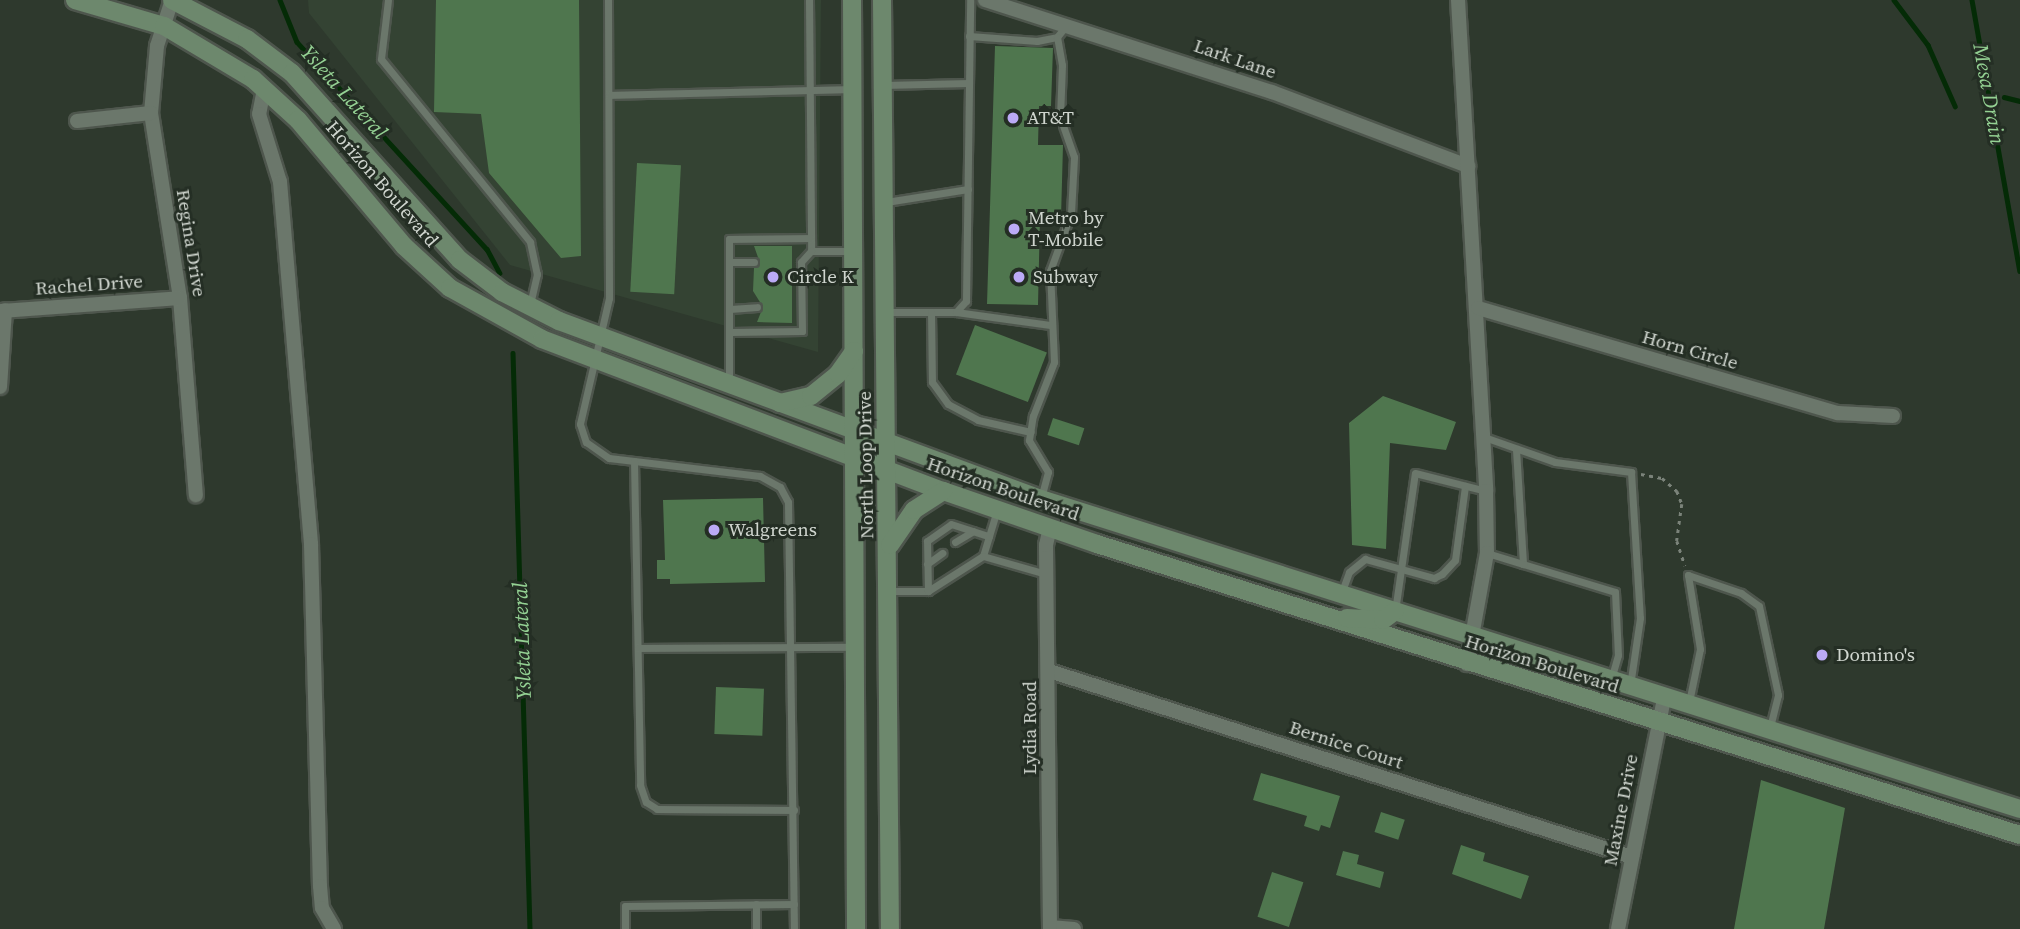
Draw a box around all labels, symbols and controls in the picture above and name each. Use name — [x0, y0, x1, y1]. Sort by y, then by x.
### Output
street label: Lark Lane — [1191, 34, 1279, 84]
water label: Ysleta Lateral — [295, 40, 393, 144]
water label: Mesa Drain — [1968, 42, 2010, 146]
place label: AT&T — [1027, 107, 1074, 129]
marker: AT&T — [1005, 110, 1021, 126]
street label: Horizon Boulevard — [321, 116, 443, 252]
street label: Regina Drive — [171, 187, 211, 299]
place label: Metro by T-Mobile — [1028, 207, 1104, 251]
marker: Metro by T-Mobile — [1006, 221, 1022, 237]
place label: Circle K — [787, 266, 854, 288]
place label: Subway — [1033, 266, 1098, 288]
marker: Circle K — [765, 269, 781, 285]
marker: Subway — [1011, 269, 1027, 285]
street label: Rachel Drive — [34, 270, 144, 300]
street label: Horn Circle — [1639, 325, 1741, 375]
street label: North Loop Drive — [853, 391, 879, 539]
street label: Horizon Boulevard — [924, 452, 1082, 526]
place label: Walgreens — [728, 519, 817, 541]
marker: Walgreens — [706, 522, 722, 538]
water label: Ysleta Lateral — [507, 582, 537, 700]
street label: Horizon Boulevard — [1462, 630, 1622, 698]
place label: Domino's — [1836, 644, 1915, 666]
marker: Domino's — [1814, 647, 1830, 663]
street label: Lydia Road — [1019, 681, 1041, 775]
street label: Bernice Court — [1286, 716, 1406, 774]
street label: Maxine Drive — [1599, 752, 1643, 868]

